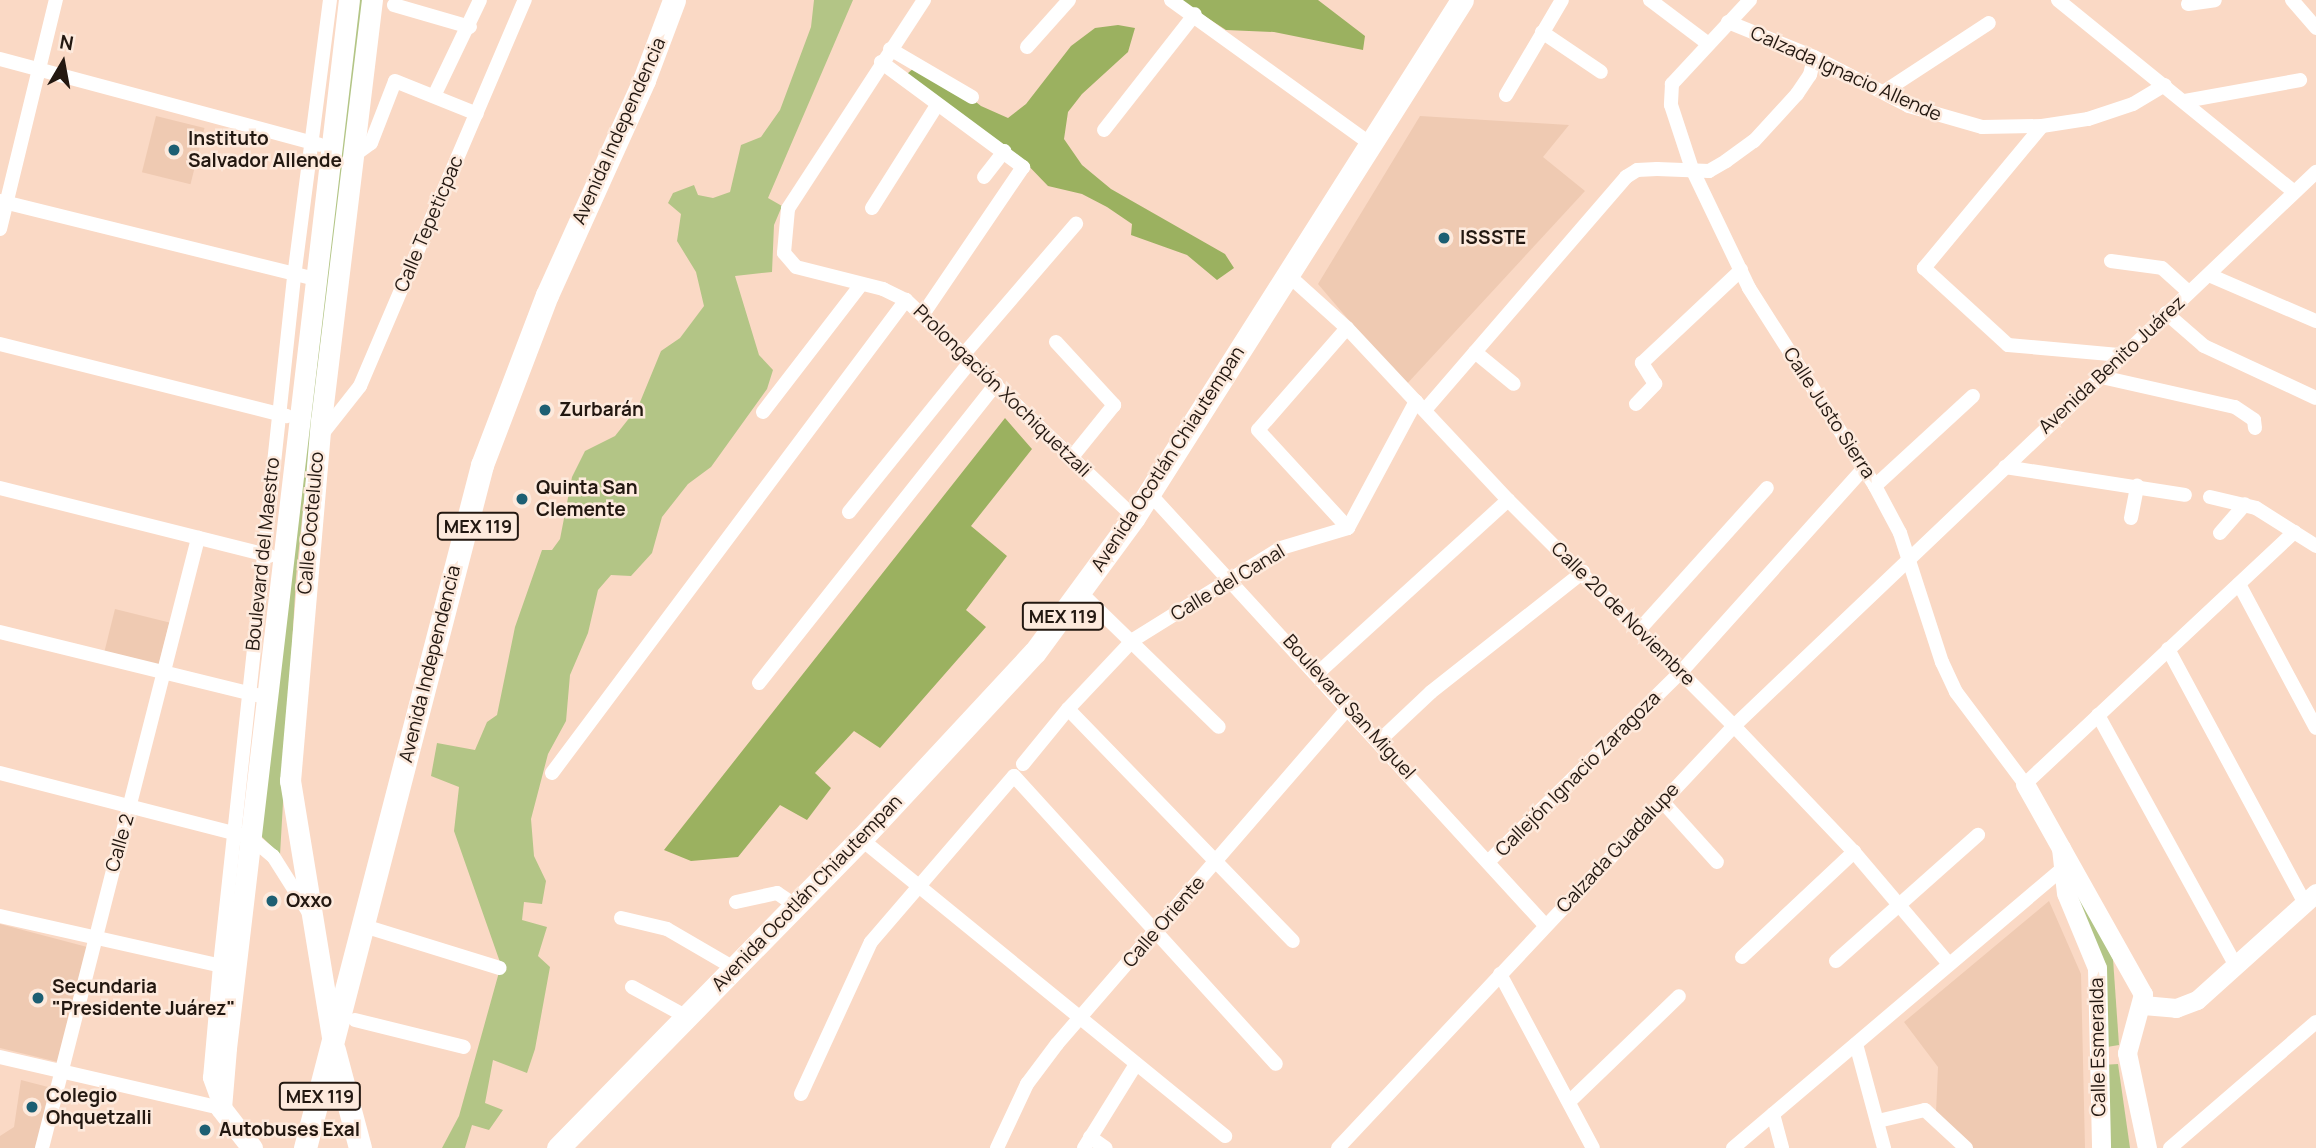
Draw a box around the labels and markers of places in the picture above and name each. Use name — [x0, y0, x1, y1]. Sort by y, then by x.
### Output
place label: Instituto Salvador Allende — [188, 128, 342, 172]
marker: Instituto Salvador Allende — [166, 142, 182, 158]
place label: ISSSTE — [1460, 227, 1526, 249]
marker: ISSSTE — [1434, 228, 1454, 248]
place label: Zurbarán — [559, 399, 644, 421]
marker: Zurbarán — [537, 402, 553, 418]
place label: Quinta San Clemente — [536, 477, 638, 521]
marker: Quinta San Clemente — [514, 491, 530, 507]
place label: Oxxo — [286, 890, 332, 912]
marker: Oxxo — [264, 893, 280, 909]
place label: Secundaria "Presidente Juárez" — [52, 976, 235, 1020]
marker: Secundaria "Presidente Juárez" — [30, 990, 46, 1006]
place label: Colegio Ohquetzalli — [46, 1085, 152, 1129]
marker: Colegio Ohquetzalli — [24, 1099, 40, 1115]
place label: Autobuses Exal — [219, 1119, 360, 1141]
marker: Autobuses Exal — [197, 1122, 213, 1138]

